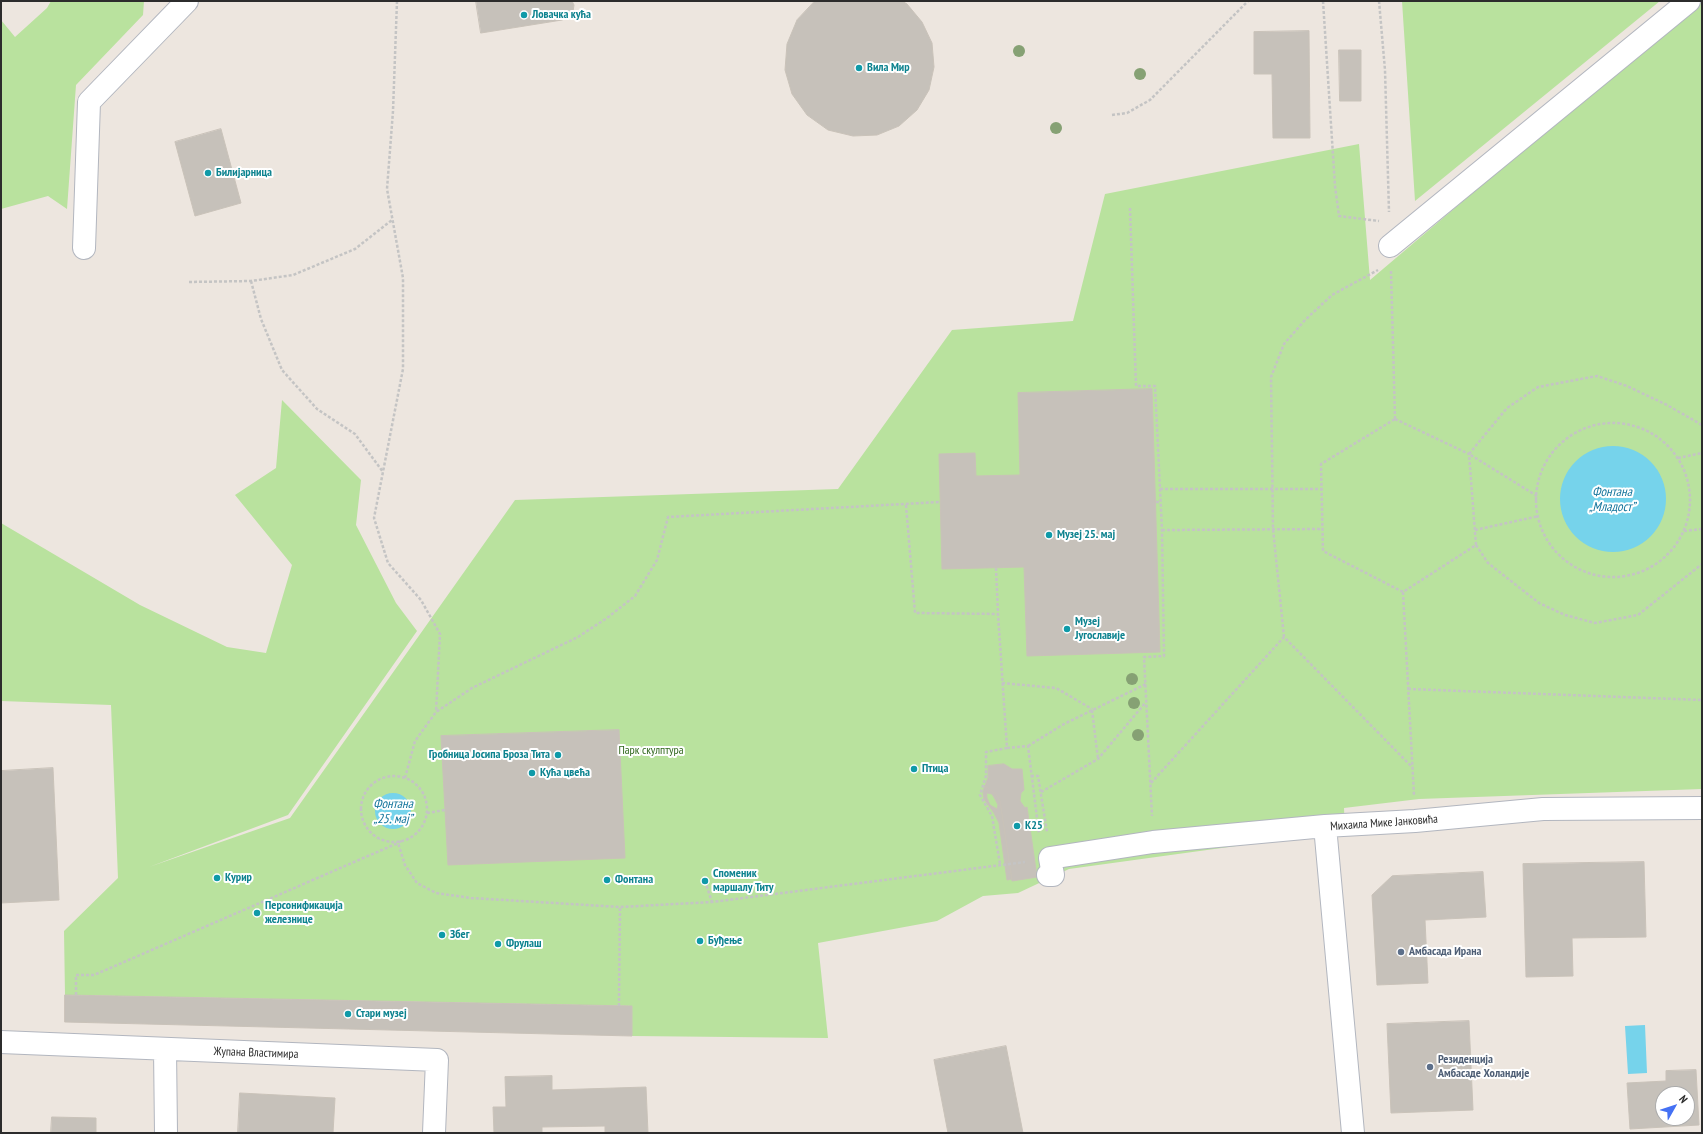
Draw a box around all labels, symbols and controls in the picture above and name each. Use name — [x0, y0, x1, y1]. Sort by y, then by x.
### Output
place label: Ловачка кућа — [532, 8, 591, 22]
marker: Ловачка кућа — [519, 10, 529, 20]
place label: Вила Мир — [867, 61, 910, 75]
marker: Вила Мир — [854, 63, 864, 73]
place label: Билијарница — [216, 166, 272, 180]
marker: Билијарница — [203, 168, 213, 178]
water label: Фонтана „Младост” — [1589, 484, 1635, 515]
place label: Музеј 25. мај — [1057, 528, 1115, 542]
marker: Музеј 25. мај — [1044, 530, 1054, 540]
place label: Музеј Југославије — [1075, 615, 1125, 643]
marker: Музеј Југославије — [1062, 624, 1072, 634]
park label: Парк скулптура — [618, 744, 684, 758]
place label: Гробница Јосипа Броза Тита — [429, 748, 550, 762]
marker: Гробница Јосипа Броза Тита — [553, 750, 563, 760]
place label: Птица — [922, 762, 948, 776]
marker: Птица — [909, 764, 919, 774]
place label: Кућа цвећа — [540, 766, 590, 780]
marker: Кућа цвећа — [527, 768, 537, 778]
water label: Фонтана „25. мај” — [373, 796, 413, 827]
street label: Михаила Мике Јанковића — [1330, 812, 1438, 834]
place label: К25 — [1025, 819, 1043, 833]
marker: К25 — [1012, 821, 1022, 831]
place label: Споменик маршалу Титу — [713, 867, 774, 895]
place label: Курир — [225, 871, 252, 885]
marker: Курир — [212, 873, 222, 883]
place label: Фонтана — [615, 873, 653, 887]
marker: Фонтана — [602, 875, 612, 885]
marker: Споменик маршалу Титу — [700, 876, 710, 886]
place label: Персонификација железнице — [265, 899, 343, 927]
marker: Персонификација железнице — [252, 908, 262, 918]
place label: Збег — [450, 928, 469, 942]
marker: Збег — [437, 930, 447, 940]
place label: Буђење — [708, 934, 742, 948]
marker: Буђење — [695, 936, 705, 946]
place label: Фрулаш — [506, 937, 541, 951]
marker: Фрулаш — [493, 939, 503, 949]
place label: Амбасада Ирана — [1409, 945, 1481, 959]
marker: Амбасада Ирана — [1396, 947, 1406, 957]
place label: Стари музеј — [356, 1007, 407, 1021]
marker: Стари музеј — [343, 1009, 353, 1019]
street label: Жупана Властимира — [213, 1044, 299, 1062]
place label: Резиденција Амбасаде Холандије — [1438, 1053, 1529, 1081]
marker: Резиденција Амбасаде Холандије — [1425, 1062, 1435, 1072]
north arrow — [1655, 1086, 1695, 1126]
text: N — [1676, 1092, 1691, 1106]

